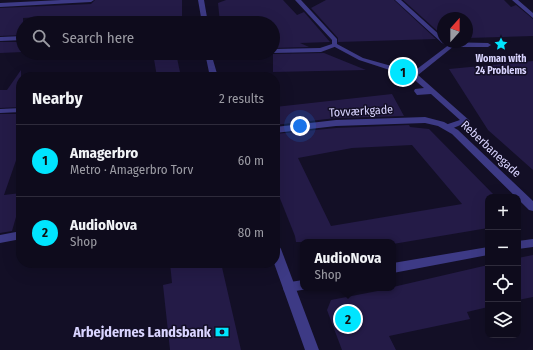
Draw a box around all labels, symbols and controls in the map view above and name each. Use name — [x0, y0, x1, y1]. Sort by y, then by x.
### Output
north arrow — [437, 12, 473, 48]
search box — [16, 16, 280, 60]
icon: search — [30, 27, 52, 49]
text: Search here — [62, 29, 134, 47]
place icon: Woman with 24 Problems — [493, 36, 509, 52]
place label: Woman with 24 Problems — [475, 53, 527, 77]
pin: 1 — [390, 57, 416, 87]
text: Nearby — [32, 88, 83, 109]
text: 2 results — [219, 91, 264, 106]
street label: Tovværkgade — [329, 102, 394, 120]
your location — [290, 116, 310, 136]
street label: Reberbanegade — [458, 118, 524, 180]
text: Amagerbro — [70, 144, 138, 162]
text: 1 — [42, 153, 48, 168]
text: 60 m — [238, 153, 264, 168]
text: Metro · Amagerbro Torv — [70, 162, 193, 177]
map controls — [485, 194, 521, 338]
button: + — [485, 194, 521, 230]
text: AudioNova — [70, 216, 137, 234]
text: 2 — [42, 225, 48, 240]
text: 80 m — [238, 225, 264, 240]
button: − — [485, 230, 521, 266]
text: Shop — [70, 234, 97, 249]
popup — [300, 239, 396, 291]
text: AudioNova — [314, 249, 382, 267]
button: locate — [485, 266, 521, 302]
text: Shop — [314, 267, 342, 282]
button: layers — [485, 302, 521, 338]
pin: 2 — [335, 304, 361, 334]
place label: Arbejdernes Landsbank — [72, 324, 212, 341]
bank icon: Arbejdernes Landsbank — [214, 324, 230, 340]

